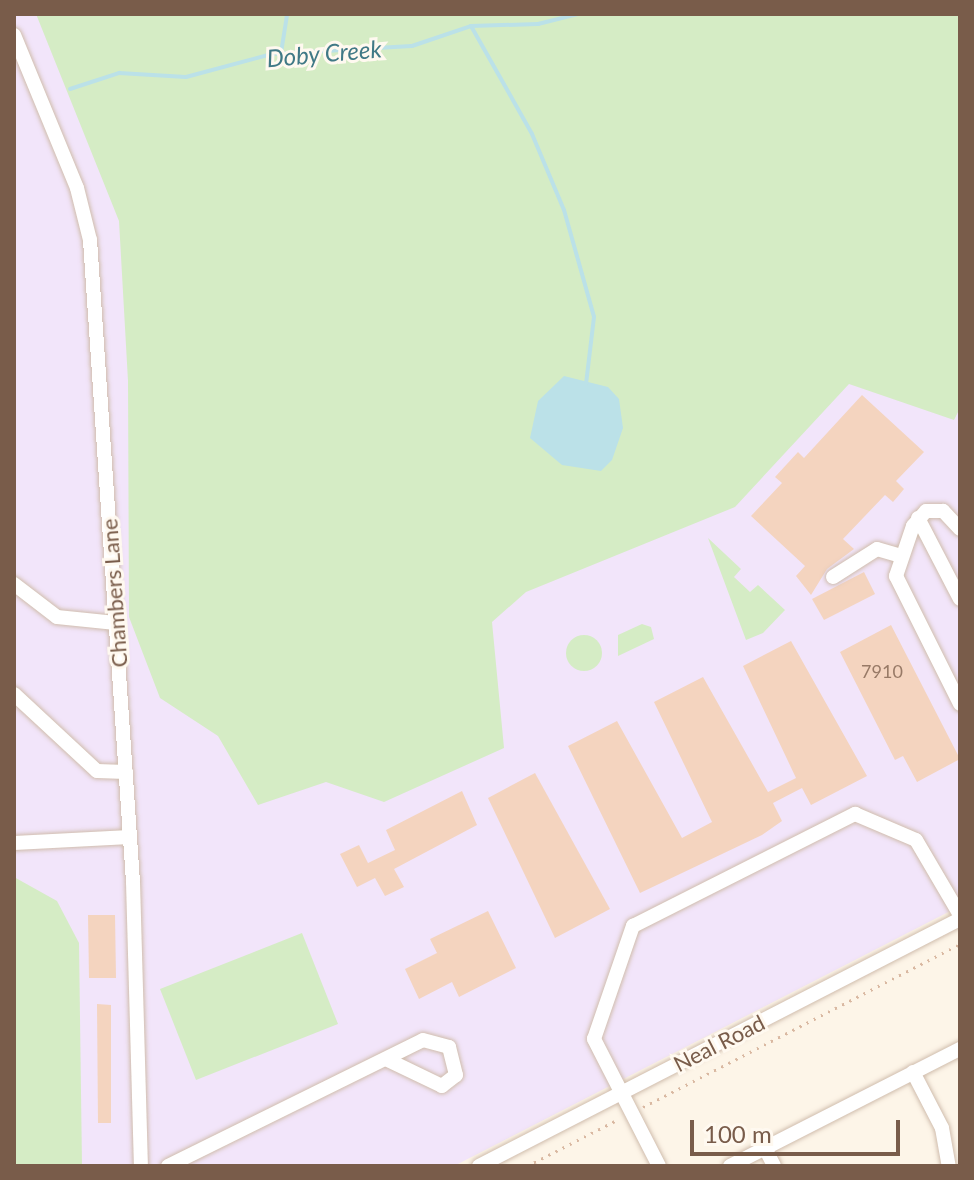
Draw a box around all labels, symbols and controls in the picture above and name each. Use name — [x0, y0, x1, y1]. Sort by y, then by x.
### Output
water label: Doby Creek — [265, 34, 383, 72]
street label: Chambers Lane — [96, 518, 132, 668]
house number: 7910 — [861, 660, 903, 682]
street label: Neal Road — [669, 1009, 769, 1077]
scale bar — [694, 1104, 904, 1154]
text: 100 m — [704, 1119, 772, 1148]

